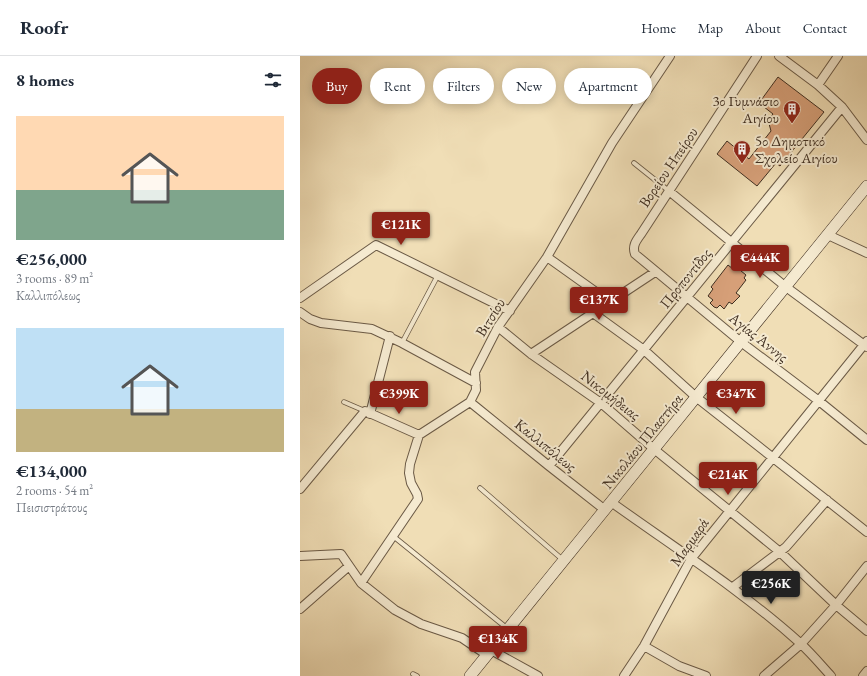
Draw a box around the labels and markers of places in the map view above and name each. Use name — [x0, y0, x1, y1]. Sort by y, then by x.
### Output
place label: 3ο Γυμνάσιο Αιγίου — [712, 91, 779, 127]
building icon: 3ο Γυμνάσιο Αιγίου — [782, 99, 802, 124]
place label: 5ο Δημοτικό Σχολείο Αιγίου — [755, 131, 838, 167]
building icon: 5ο Δημοτικό Σχολείο Αιγίου — [732, 139, 752, 164]
pin: €121K — [373, 212, 429, 246]
pin: €444K — [732, 245, 788, 279]
pin: €137K — [571, 287, 627, 321]
pin: €399K — [371, 381, 427, 415]
pin: €347K — [708, 381, 764, 415]
pin: €214K — [700, 462, 756, 496]
pin: €256K — [743, 571, 799, 605]
pin: €134K — [470, 626, 526, 660]

